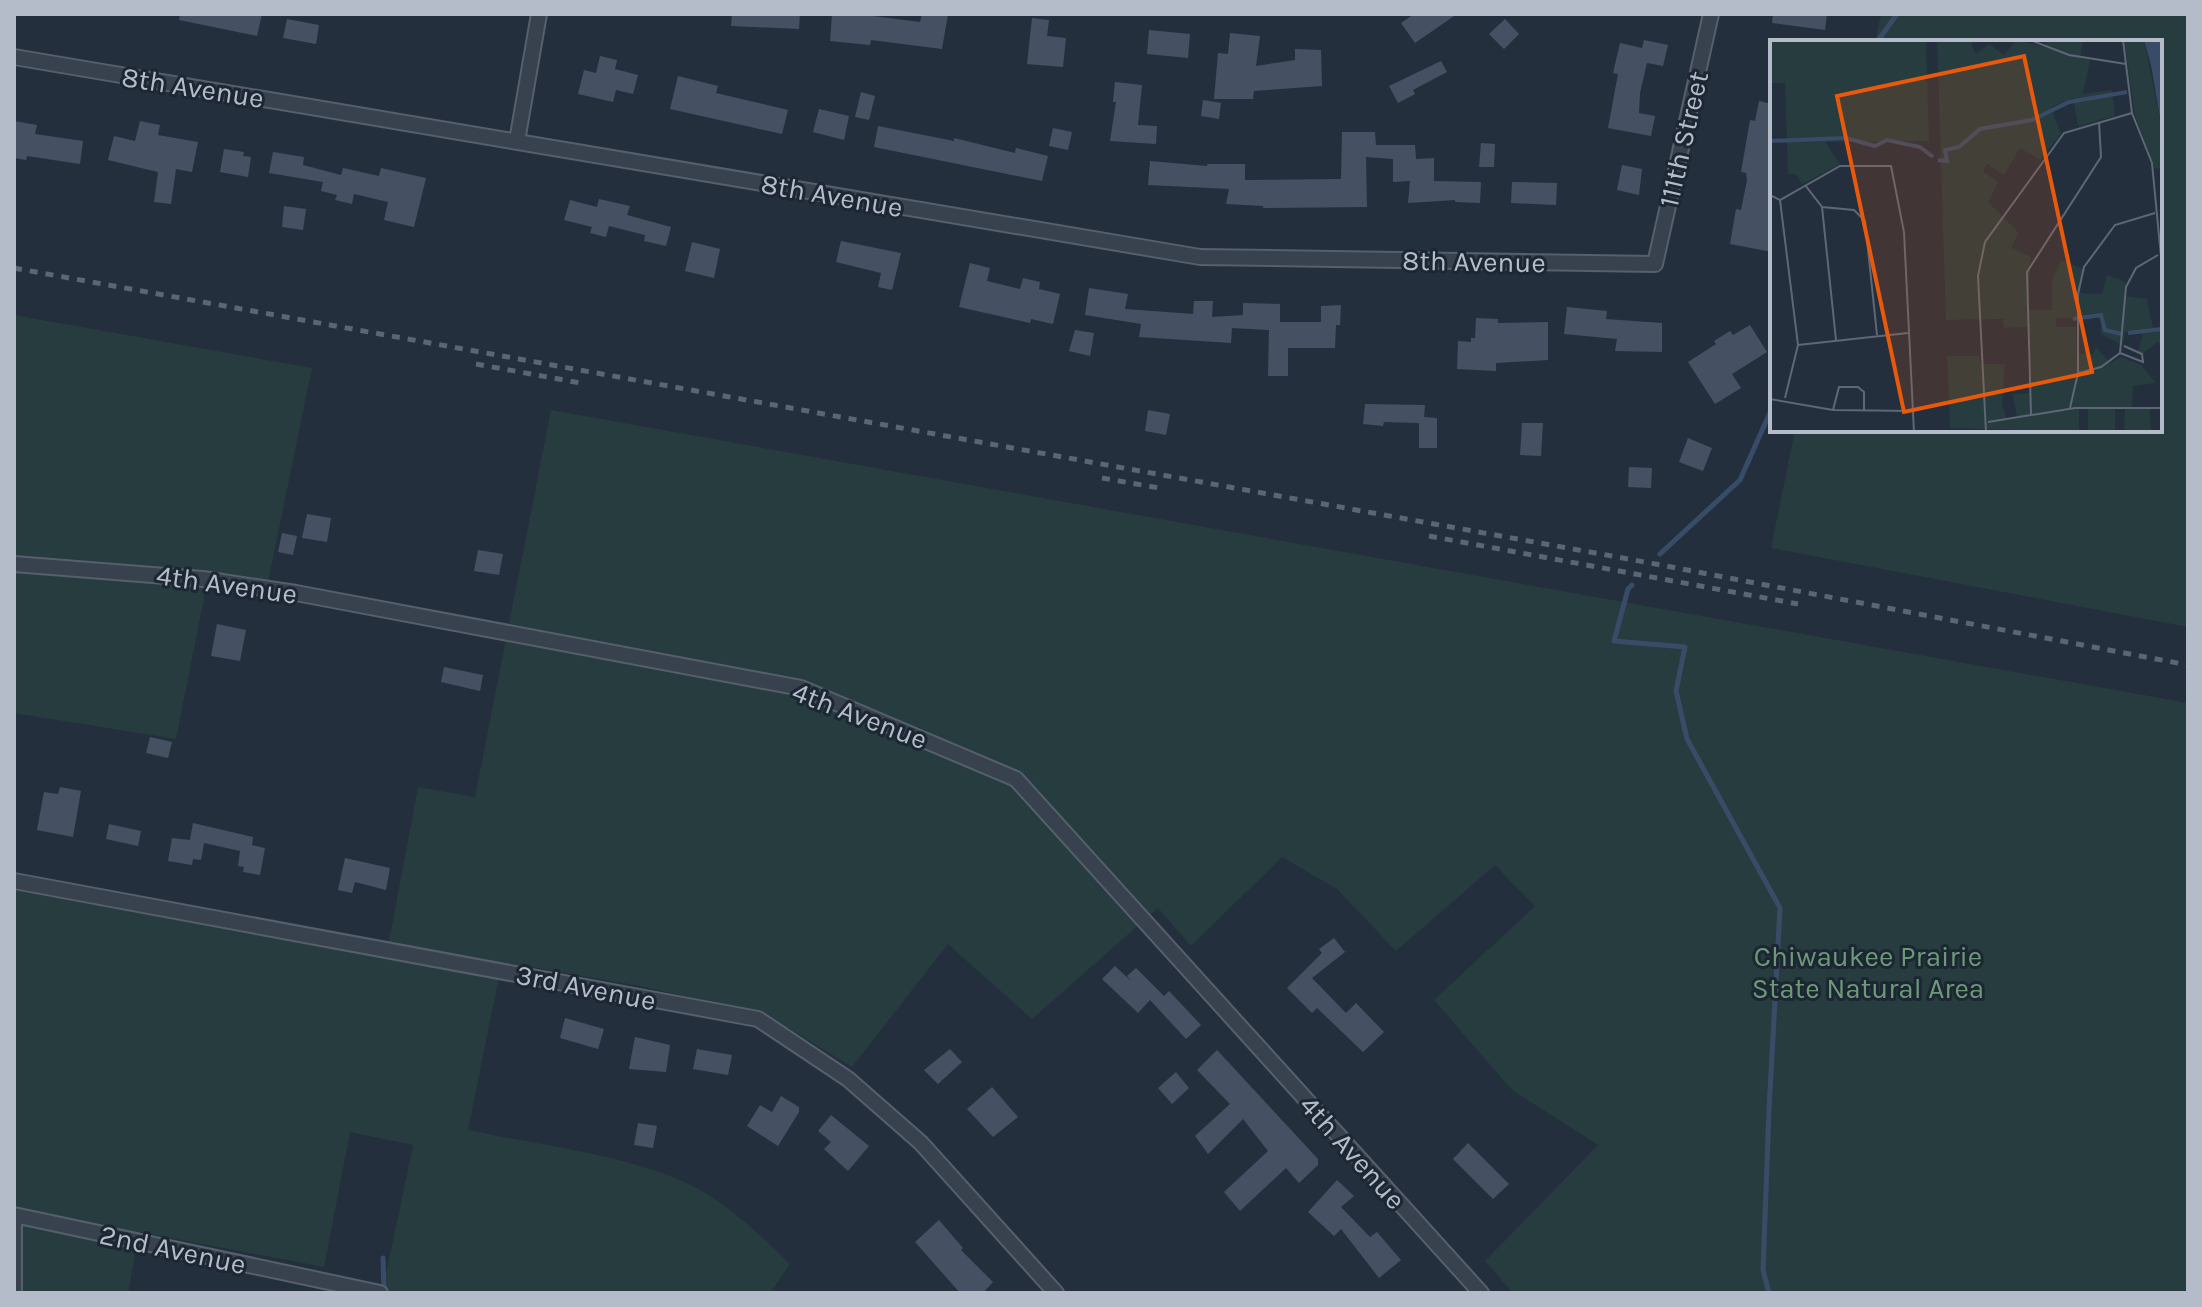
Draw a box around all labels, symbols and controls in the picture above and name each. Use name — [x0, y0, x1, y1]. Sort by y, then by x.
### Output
inset map — [1770, 40, 2162, 432]
street label: 8th Avenue — [120, 60, 266, 115]
street label: 111th Street — [1652, 68, 1715, 210]
street label: 8th Avenue — [758, 167, 905, 224]
street label: 8th Avenue — [1402, 244, 1546, 279]
street label: 4th Avenue — [154, 558, 299, 611]
street label: 4th Avenue — [788, 675, 932, 756]
park label: Chiwaukee Prairie State Natural Area — [1752, 940, 1984, 1005]
street label: 3rd Avenue — [513, 958, 659, 1017]
street label: 4th Avenue — [1293, 1089, 1412, 1216]
street label: 2nd Avenue — [97, 1218, 249, 1281]

